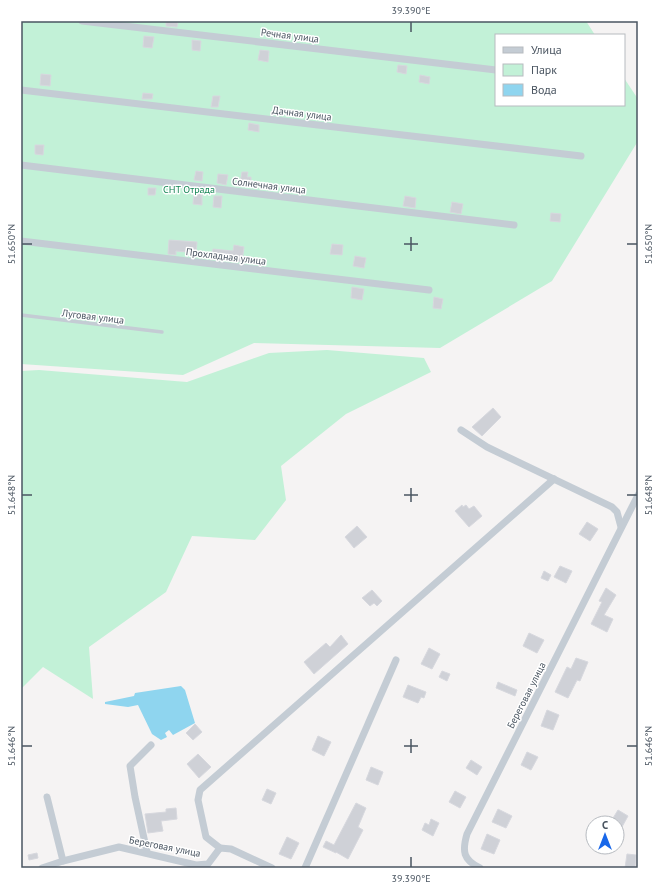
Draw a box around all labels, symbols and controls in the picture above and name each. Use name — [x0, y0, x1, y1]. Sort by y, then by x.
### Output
text: 39.390°E — [392, 4, 431, 17]
street label: Речная улица — [260, 25, 320, 46]
legend — [495, 34, 625, 106]
text: Улица — [531, 42, 562, 57]
text: Парк — [531, 62, 557, 77]
text: Вода — [531, 82, 557, 97]
street label: Дачная улица — [271, 103, 332, 124]
street label: Солнечная улица — [231, 175, 307, 196]
park label: СНТ Отрада — [163, 183, 215, 196]
text: 51.650°N — [5, 224, 18, 264]
text: 51.650°N — [642, 224, 655, 264]
street label: Прохладная улица — [185, 245, 267, 268]
street label: Луговая улица — [60, 306, 125, 327]
text: 51.648°N — [5, 475, 18, 515]
text: 51.648°N — [642, 475, 655, 515]
street label: Береговая улица — [504, 660, 549, 731]
text: 51.646°N — [5, 726, 18, 766]
text: 51.646°N — [642, 726, 655, 766]
north arrow — [585, 815, 625, 855]
text: С — [602, 818, 608, 832]
street label: Береговая улица — [128, 833, 202, 860]
text: 39.390°E — [392, 872, 431, 885]

